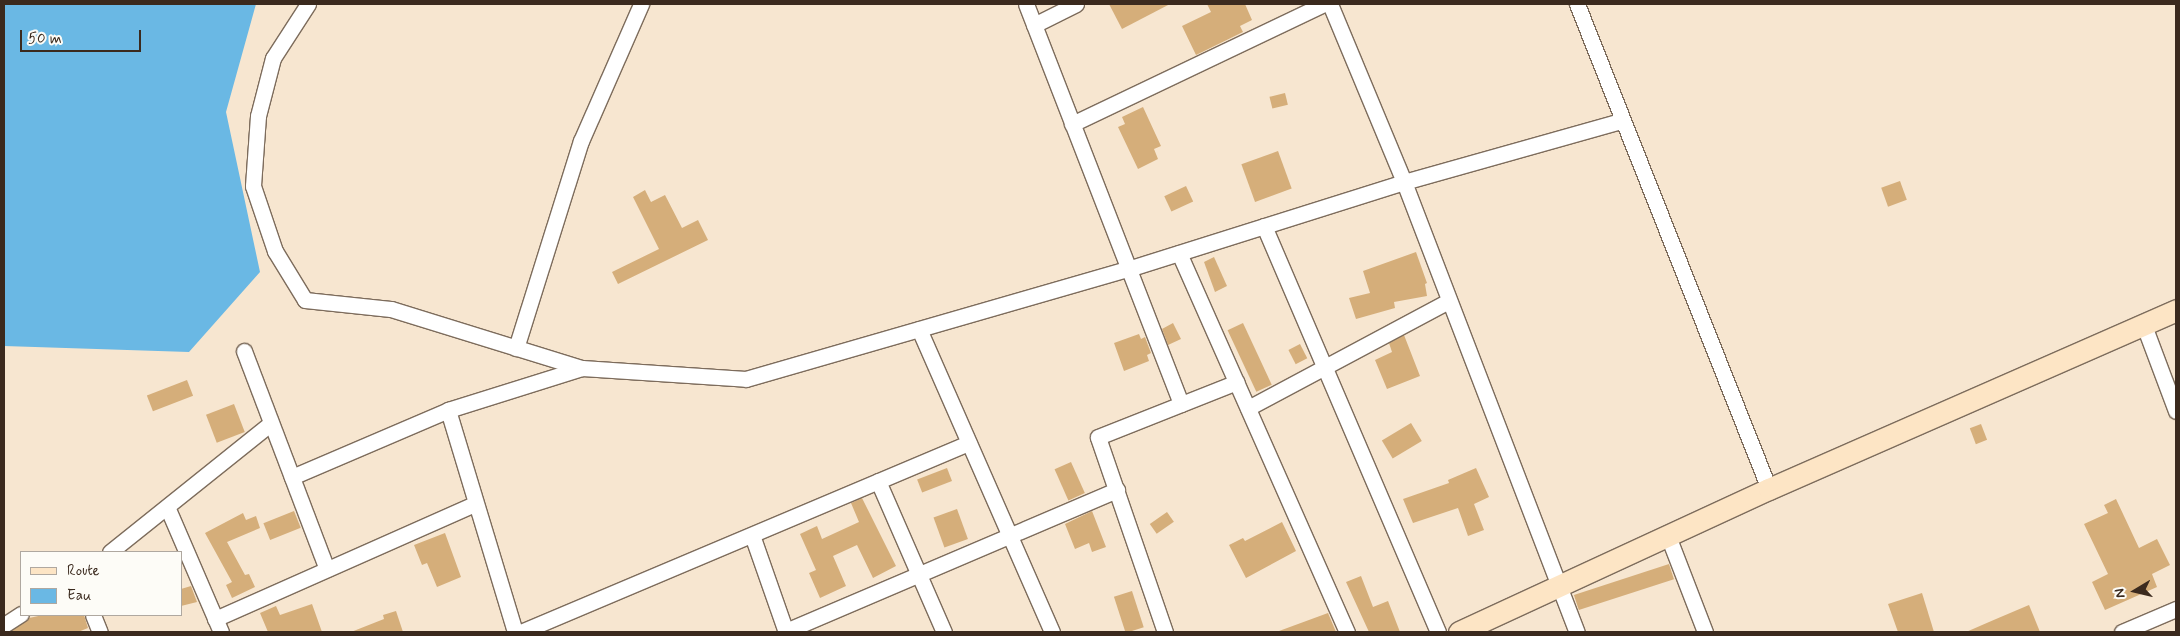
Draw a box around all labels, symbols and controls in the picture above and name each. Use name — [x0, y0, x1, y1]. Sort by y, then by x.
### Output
scale bar — [22, 20, 144, 52]
text: 50 m — [28, 29, 62, 49]
legend — [20, 551, 182, 616]
text: Route — [67, 561, 100, 581]
north arrow — [2110, 566, 2160, 616]
text: Eau — [67, 586, 91, 606]
text: N — [2111, 587, 2130, 599]

